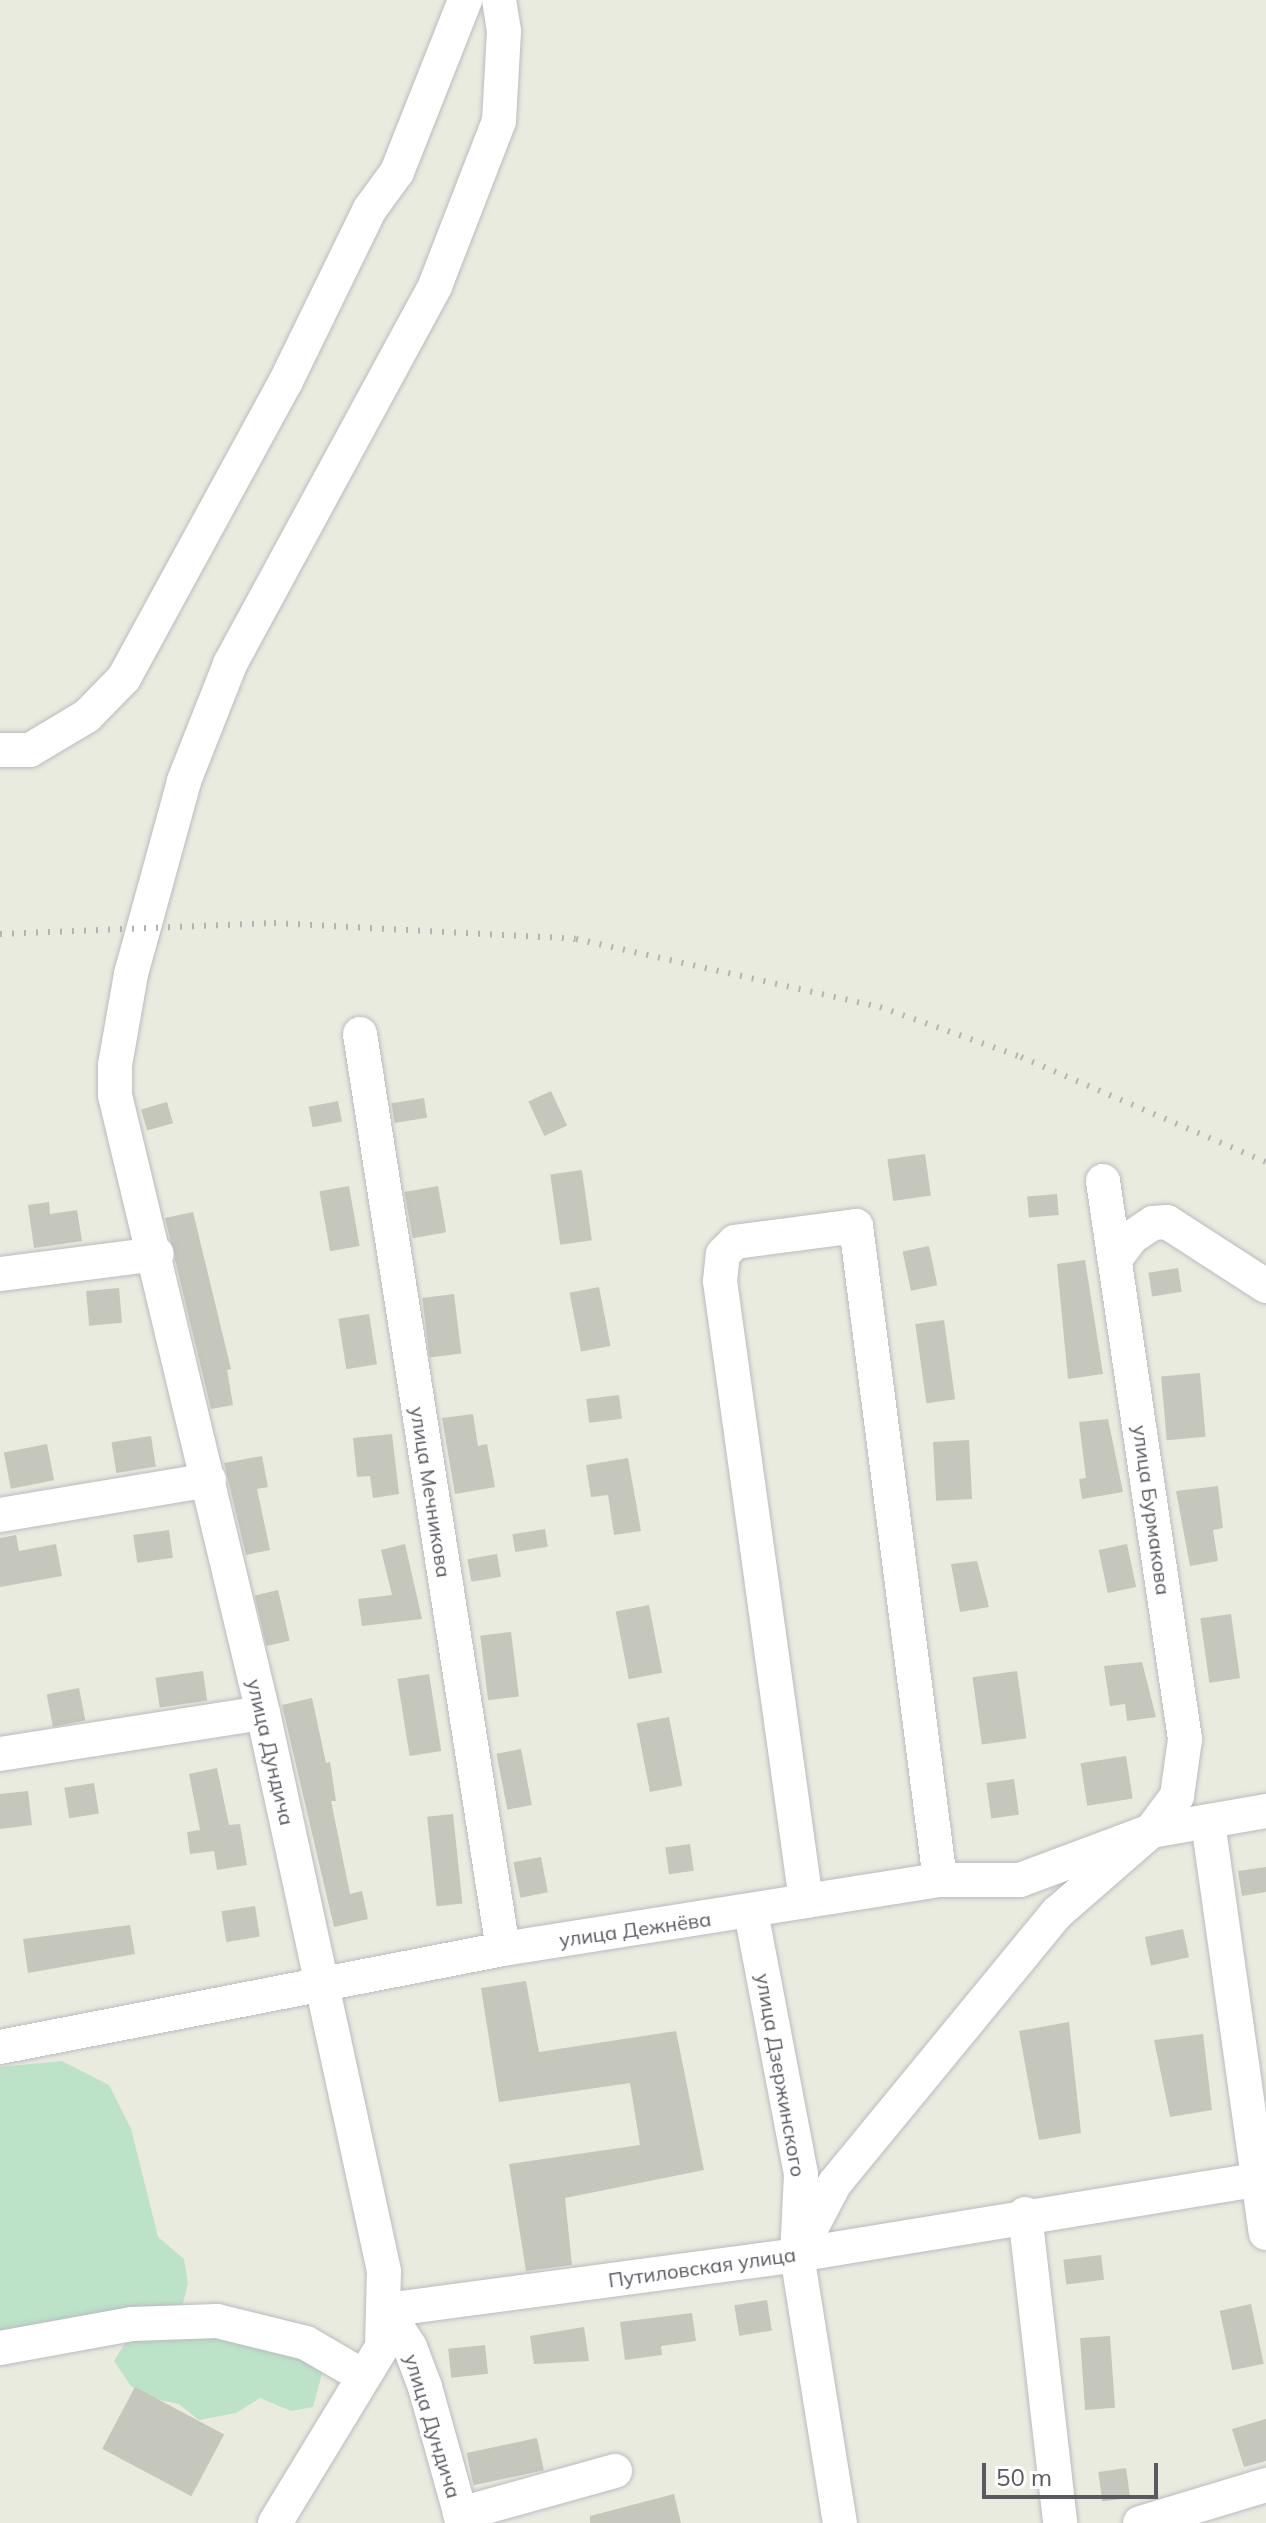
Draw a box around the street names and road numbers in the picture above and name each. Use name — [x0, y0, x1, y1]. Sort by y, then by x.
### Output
street label: улица Мечникова — [406, 1405, 456, 1579]
street label: улица Бурмакова — [1128, 1423, 1176, 1597]
street label: улица Дундича — [242, 1676, 300, 1828]
street label: улица Дежнёва — [557, 1906, 713, 1952]
street label: улица Дзержинского — [751, 1971, 811, 2179]
street label: Путиловская улица — [607, 2242, 797, 2292]
street label: улица Дундича — [400, 2351, 466, 2501]

